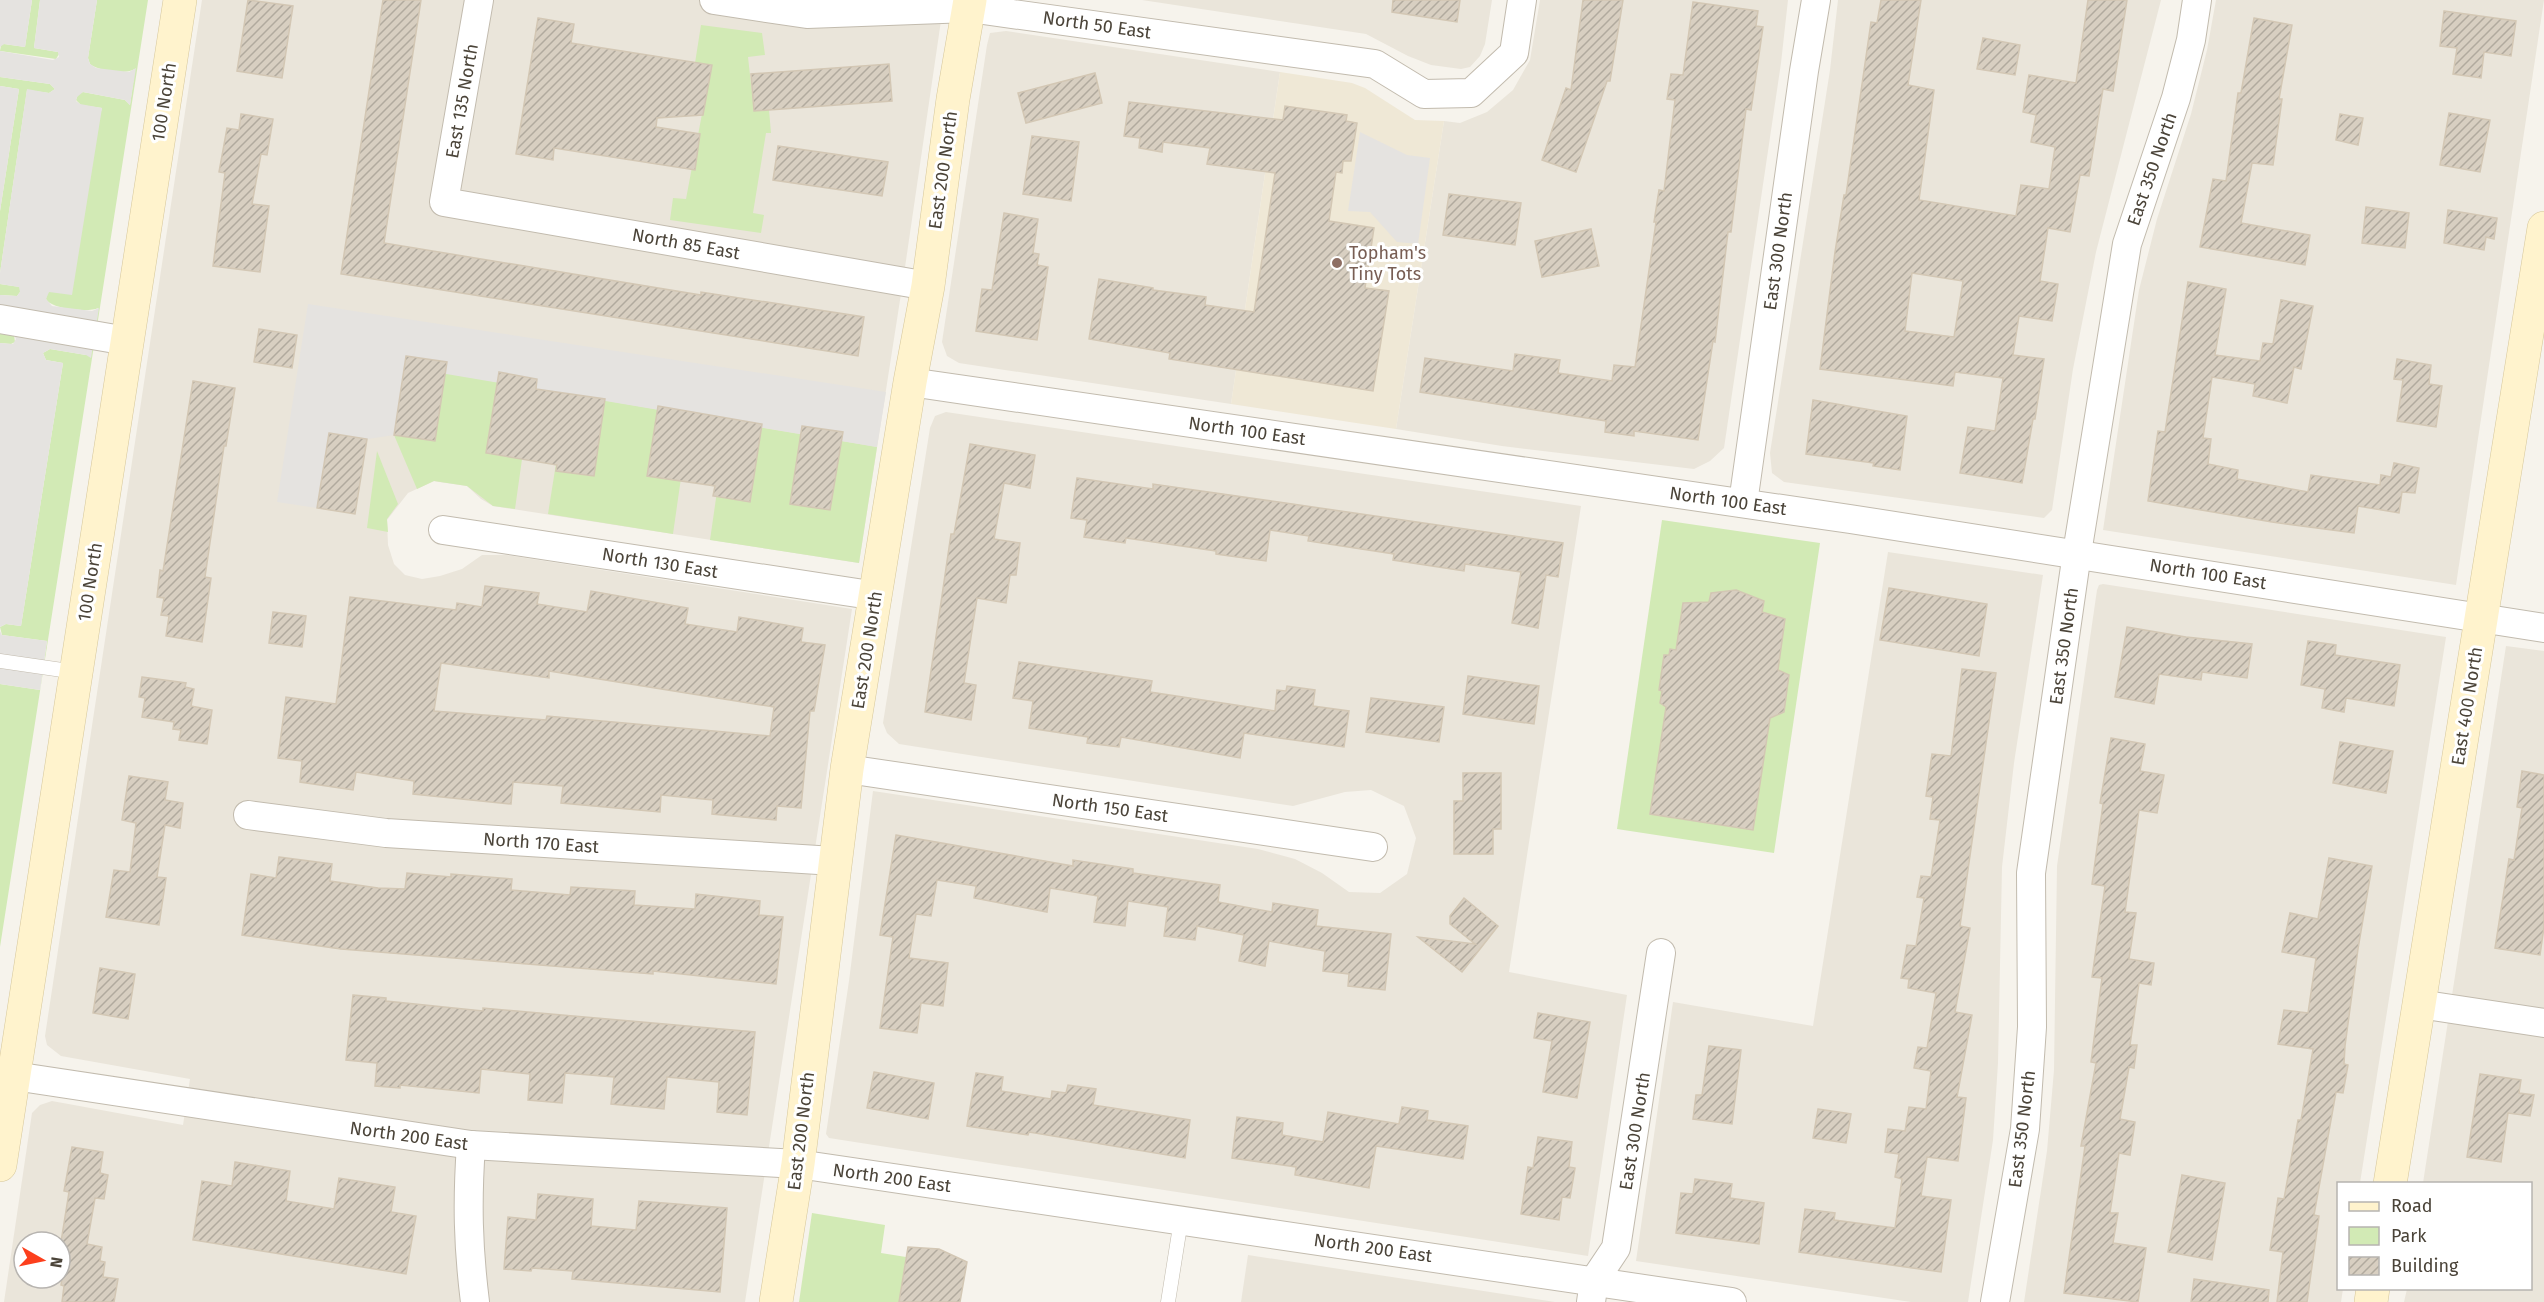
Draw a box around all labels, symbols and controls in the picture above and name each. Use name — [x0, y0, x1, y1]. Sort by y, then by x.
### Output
street label: North 50 East — [1041, 6, 1153, 44]
street label: East 135 North — [441, 42, 483, 160]
street label: 100 North — [147, 61, 181, 143]
street label: East 200 North — [924, 109, 962, 231]
street label: East 350 North — [2122, 109, 2182, 229]
street label: East 300 North — [1759, 190, 1797, 312]
street label: North 85 East — [630, 224, 742, 264]
place label: Topham's Tiny Tots — [1349, 242, 1426, 285]
marker: Topham's Tiny Tots — [1330, 256, 1344, 270]
street label: North 100 East — [1187, 412, 1308, 450]
street label: North 100 East — [1668, 482, 1789, 520]
street label: 100 North — [73, 541, 107, 623]
street label: North 130 East — [600, 543, 720, 583]
street label: North 100 East — [2148, 554, 2269, 594]
street label: East 350 North — [2045, 586, 2083, 706]
street label: East 200 North — [847, 589, 887, 711]
street label: East 400 North — [2447, 645, 2487, 767]
street label: North 150 East — [1050, 789, 1170, 827]
street label: North 170 East — [482, 828, 600, 858]
street label: East 350 North — [2004, 1069, 2040, 1189]
street label: East 200 North — [783, 1070, 819, 1192]
street label: East 300 North — [1615, 1070, 1655, 1192]
street label: North 200 East — [348, 1117, 470, 1155]
street label: North 200 East — [831, 1159, 953, 1197]
legend — [2337, 1182, 2532, 1290]
text: Road — [2391, 1195, 2433, 1217]
text: Park — [2391, 1225, 2427, 1247]
street label: North 200 East — [1312, 1229, 1434, 1267]
north arrow — [12, 1230, 72, 1290]
text: Building — [2391, 1255, 2459, 1277]
text: N — [46, 1256, 67, 1269]

